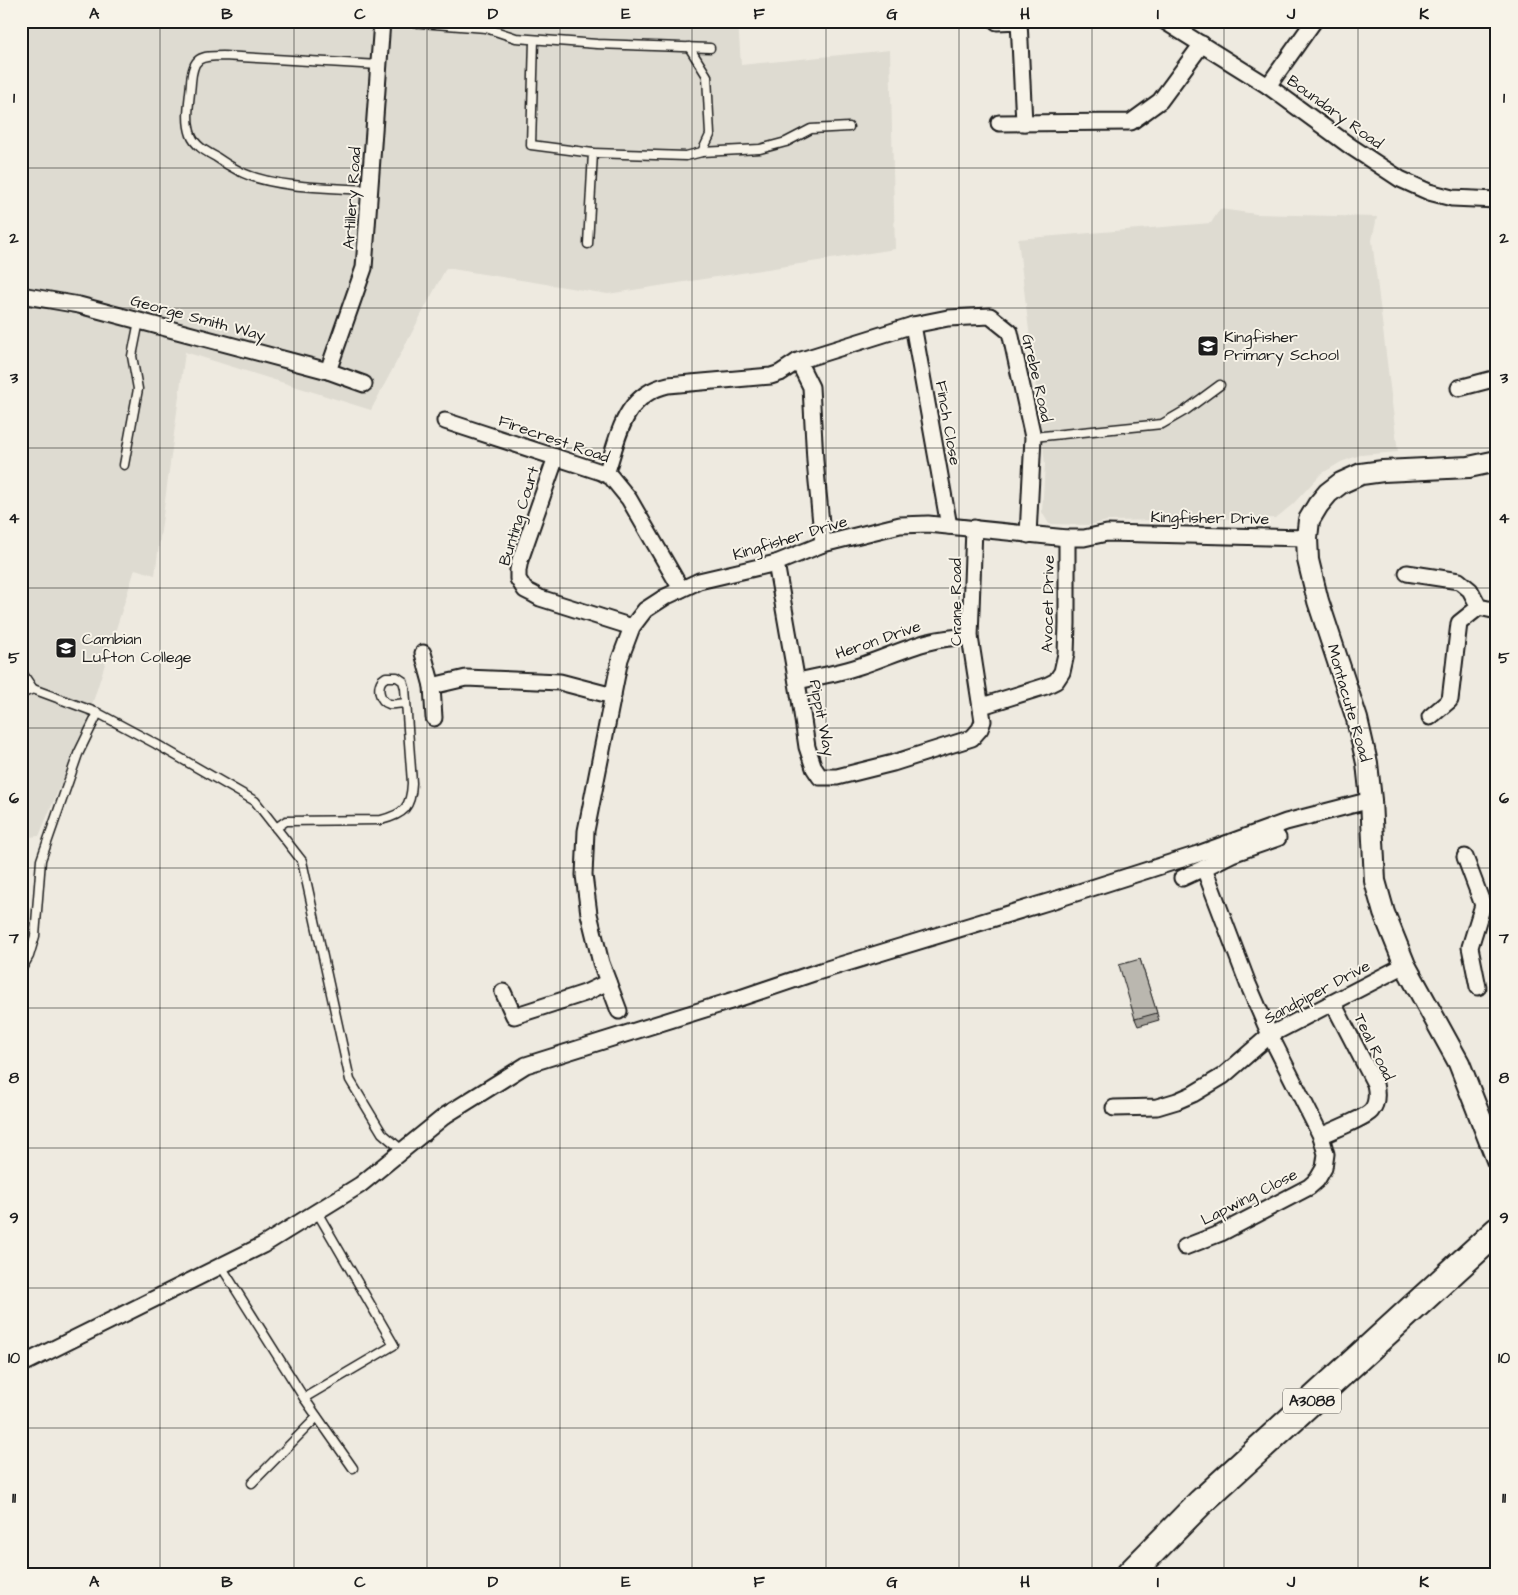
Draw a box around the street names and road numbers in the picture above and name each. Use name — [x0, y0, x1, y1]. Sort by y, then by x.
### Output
street label: Boundary Road — [1282, 70, 1387, 155]
street label: Artillery Road — [337, 146, 368, 250]
street label: George Smith Way — [128, 289, 268, 348]
street label: Grebe Road — [1016, 332, 1058, 424]
street label: Finch Close — [930, 379, 966, 467]
street label: Firecrest Road — [495, 410, 613, 468]
street label: Bunting Court — [493, 463, 546, 569]
street label: Kingfisher Drive — [1150, 506, 1270, 531]
street label: Kingfisher Drive — [730, 510, 851, 567]
street label: Avocet Drive — [1036, 555, 1060, 653]
street label: Crane Road — [945, 558, 967, 646]
street label: Heron Drive — [832, 615, 924, 665]
street label: Montacute Road — [1322, 642, 1376, 764]
street label: Pippit Way — [803, 678, 840, 759]
street label: Sandpiper Drive — [1260, 955, 1374, 1029]
street label: Teal Road — [1348, 1010, 1400, 1084]
street label: Lapwing Close — [1197, 1163, 1302, 1232]
road number: A3088 — [1283, 1388, 1341, 1414]

